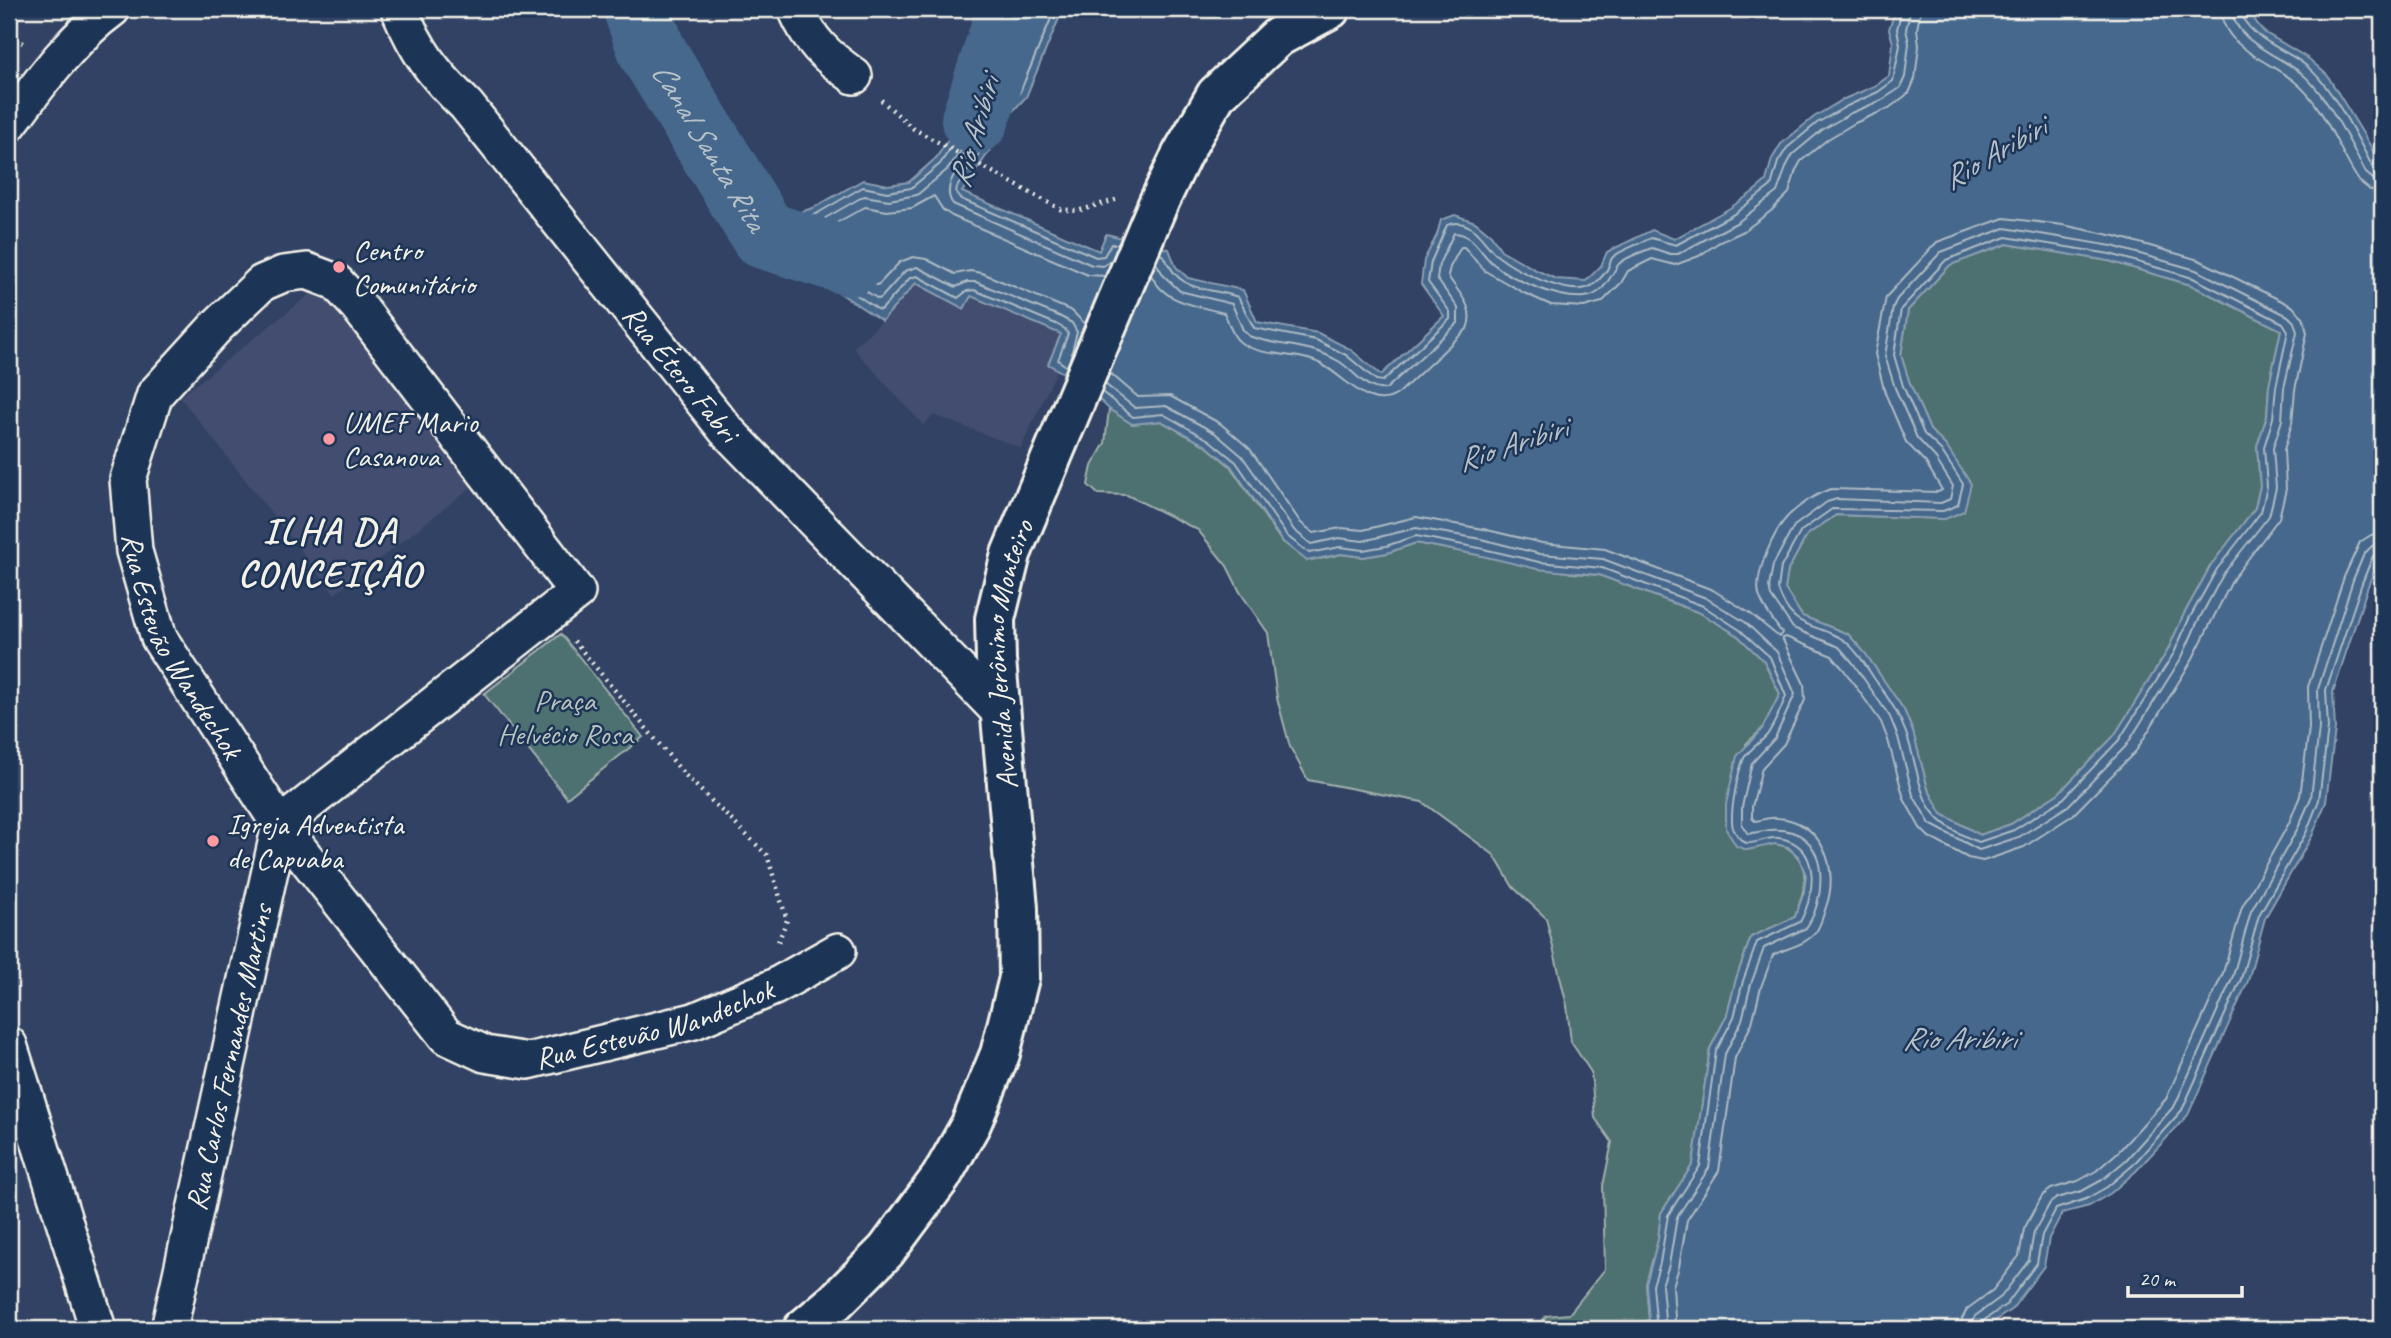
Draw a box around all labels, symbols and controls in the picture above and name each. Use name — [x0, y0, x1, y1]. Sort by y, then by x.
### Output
water label: Canal Santa Rita — [643, 54, 779, 242]
water label: Rio Aribiri — [939, 64, 1011, 192]
water label: Rio Aribiri — [1935, 103, 2060, 199]
place label: Centro Comunitário — [353, 231, 478, 303]
marker: Centro Comunitário — [331, 259, 347, 275]
street label: Rua Étero Fabri — [614, 297, 749, 453]
place label: UMEF Mario Casanova — [343, 403, 479, 475]
water label: Rio Aribiri — [1452, 405, 1580, 481]
marker: UMEF Mario Casanova — [321, 431, 337, 447]
district label: ILHA DA CONCEIÇÃO — [238, 507, 425, 597]
street label: Avenida Jerônimo Monteiro — [976, 513, 1043, 791]
street label: Rua Estevão Wandechok — [114, 533, 252, 768]
park label: Praça Helvécio Rosa — [497, 681, 635, 753]
place label: Igreja Adventista de Capuaba — [227, 805, 405, 877]
marker: Igreja Adventista de Capuaba — [205, 833, 221, 849]
street label: Rua Carlos Fernandes Martins — [177, 898, 282, 1214]
street label: Rua Estevão Wandechok — [531, 970, 781, 1078]
water label: Rio Aribiri — [1903, 1018, 2023, 1059]
scale bar — [2128, 1254, 2242, 1298]
text: 20 m — [2139, 1266, 2177, 1292]

